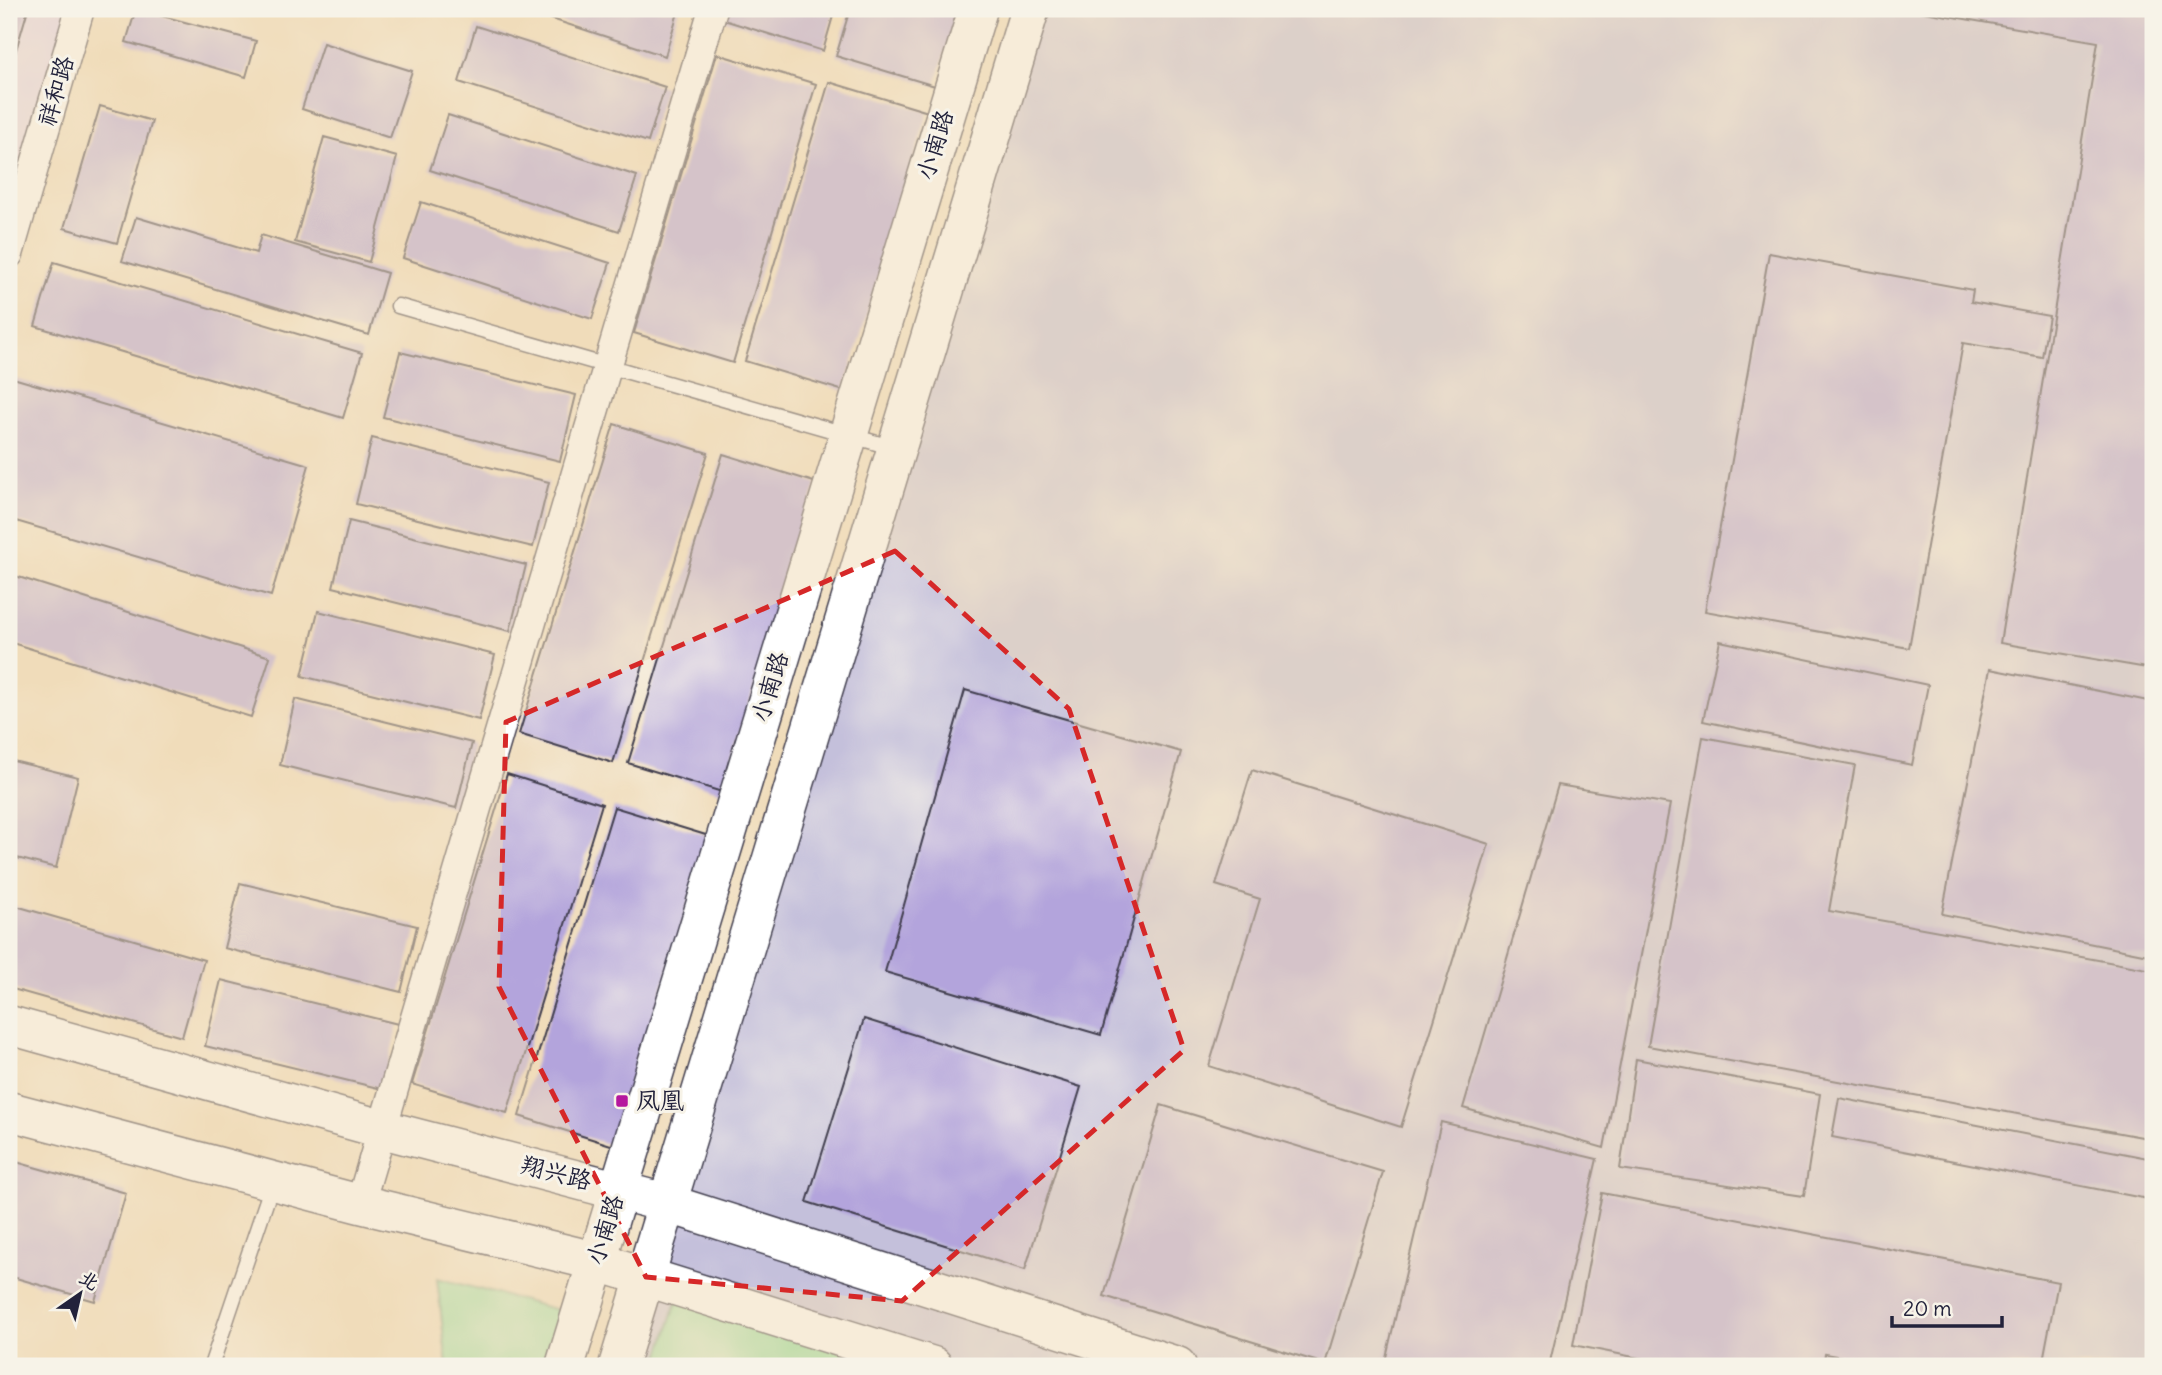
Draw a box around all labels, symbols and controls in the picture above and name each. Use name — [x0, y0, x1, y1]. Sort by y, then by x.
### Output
street label: 祥和路 — [31, 52, 79, 129]
street label: 小南路 — [909, 106, 959, 184]
street label: 小南路 — [744, 648, 794, 726]
place label: 凤凰 — [636, 1085, 684, 1115]
marker: 凤凰 — [614, 1093, 630, 1109]
street label: 翔兴路 — [518, 1149, 595, 1195]
street label: 小南路 — [579, 1191, 629, 1269]
north arrow — [46, 1260, 116, 1330]
text: 北 — [75, 1265, 104, 1295]
scale bar — [1892, 1284, 2003, 1328]
text: 20 m — [1903, 1295, 1952, 1322]

